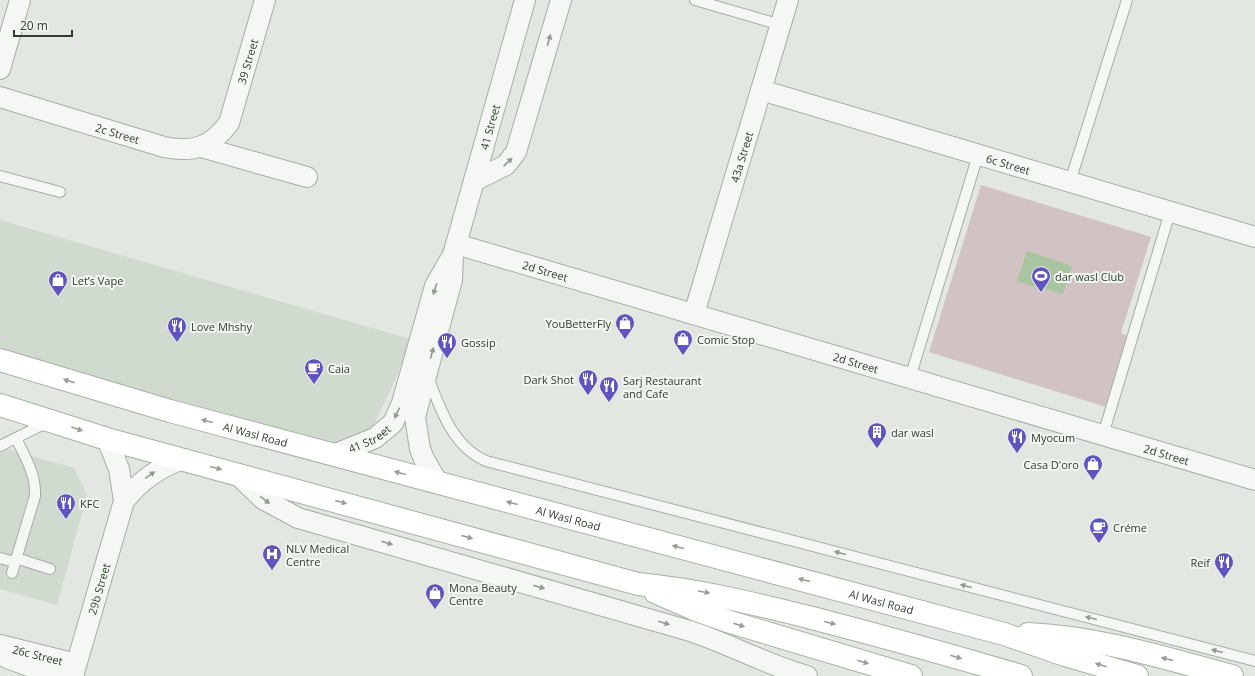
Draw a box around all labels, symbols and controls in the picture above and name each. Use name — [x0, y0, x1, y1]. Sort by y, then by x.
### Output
scale bar — [14, 12, 72, 38]
text: 20 m — [20, 17, 48, 34]
one-way arrow — [546, 34, 552, 46]
street label: 39 Street — [233, 37, 261, 86]
street label: 41 Street — [476, 103, 503, 151]
street label: 2c Street — [94, 119, 142, 147]
street label: 43a Street — [726, 130, 756, 184]
street label: 6c Street — [984, 150, 1032, 177]
one-way arrow — [503, 158, 513, 167]
street label: 2d Street — [521, 257, 570, 284]
sports icon: dar wasl Club — [1030, 265, 1052, 293]
shop icon: Let’s Vape — [47, 269, 69, 297]
place label: dar wasl Club — [1055, 269, 1124, 284]
place label: Let’s Vape — [72, 273, 123, 288]
one-way arrow — [432, 283, 438, 295]
shop icon: YouBetterFly — [614, 312, 636, 340]
restaurant icon: Love Mhshy — [166, 315, 188, 343]
place label: YouBetterFly — [546, 316, 611, 331]
place label: Love Mhshy — [191, 319, 253, 334]
shop icon: Comic Stop — [672, 328, 694, 356]
restaurant icon: Gossip — [436, 331, 458, 359]
place label: Comic Stop — [697, 332, 755, 347]
place label: Gossip — [461, 335, 496, 350]
one-way arrow — [429, 347, 435, 359]
street label: 2d Street — [831, 348, 880, 376]
cafe icon: Caia — [303, 357, 325, 385]
place label: Caia — [328, 361, 350, 376]
restaurant icon: Dark Shot — [577, 368, 599, 396]
place label: Dark Shot — [523, 372, 574, 387]
place label: Sarj Restaurant and Cafe — [623, 373, 702, 401]
restaurant icon: Sarj Restaurant and Cafe — [598, 375, 620, 403]
one-way arrow — [63, 378, 75, 384]
one-way arrow — [394, 407, 400, 419]
one-way arrow — [201, 418, 213, 424]
street label: Al Wasl Road — [222, 418, 289, 450]
street label: 41 Street — [346, 421, 394, 456]
building icon: dar wasl — [866, 421, 888, 449]
place label: dar wasl — [891, 425, 934, 440]
one-way arrow — [72, 426, 84, 432]
restaurant icon: Myocum — [1006, 426, 1028, 454]
place label: Myocum — [1031, 430, 1075, 445]
street label: 2d Street — [1142, 440, 1191, 468]
shop icon: Casa D'oro — [1082, 453, 1104, 481]
place label: Casa D'oro — [1024, 457, 1079, 472]
one-way arrow — [210, 465, 222, 471]
one-way arrow — [394, 470, 406, 476]
one-way arrow — [145, 471, 155, 479]
restaurant icon: KFC — [55, 492, 77, 520]
place label: KFC — [80, 496, 99, 511]
one-way arrow — [260, 496, 271, 504]
one-way arrow — [335, 500, 348, 506]
one-way arrow — [506, 500, 518, 506]
street label: Al Wasl Road — [535, 502, 602, 533]
cafe icon: Créme — [1088, 516, 1110, 544]
place label: Créme — [1113, 520, 1147, 535]
one-way arrow — [461, 534, 473, 540]
place label: NLV Medical Centre — [286, 541, 349, 569]
one-way arrow — [381, 541, 393, 547]
hospital icon: NLV Medical Centre — [261, 543, 283, 571]
one-way arrow — [672, 544, 684, 550]
one-way arrow — [834, 550, 846, 556]
restaurant icon: Reif — [1213, 551, 1235, 579]
place label: Reif — [1191, 555, 1211, 570]
street label: 29b Street — [84, 561, 113, 616]
one-way arrow — [798, 577, 810, 583]
place label: Mona Beauty Centre — [449, 580, 517, 608]
shop icon: Mona Beauty Centre — [424, 582, 446, 610]
one-way arrow — [959, 582, 972, 588]
one-way arrow — [533, 584, 545, 590]
street label: Al Wasl Road — [848, 585, 915, 617]
one-way arrow — [698, 590, 710, 596]
one-way arrow — [1085, 615, 1098, 621]
one-way arrow — [658, 620, 670, 626]
one-way arrow — [825, 620, 837, 626]
one-way arrow — [733, 622, 745, 628]
street label: 26c Street — [11, 641, 65, 668]
one-way arrow — [1211, 648, 1223, 654]
one-way arrow — [950, 654, 962, 660]
one-way arrow — [1161, 656, 1173, 662]
one-way arrow — [858, 659, 870, 665]
one-way arrow — [1095, 662, 1107, 668]

